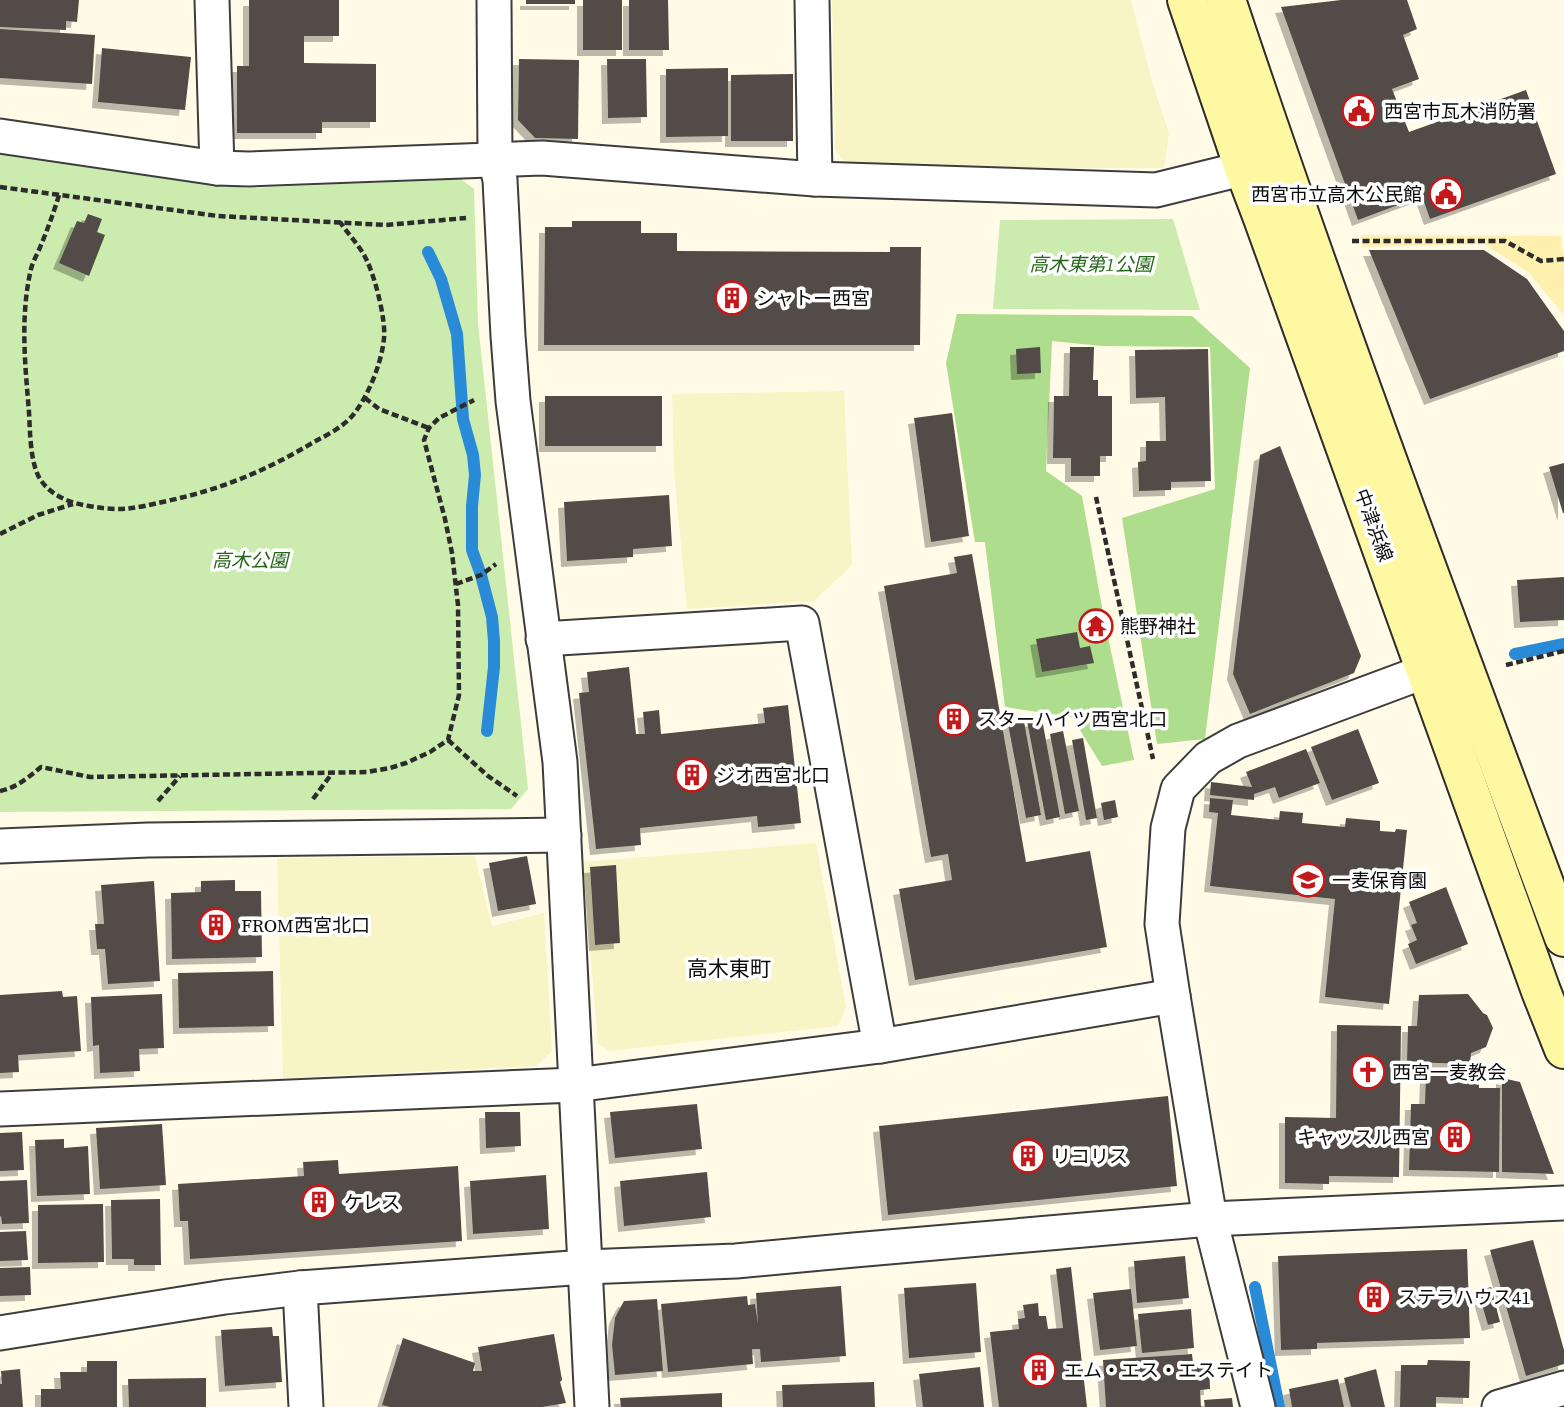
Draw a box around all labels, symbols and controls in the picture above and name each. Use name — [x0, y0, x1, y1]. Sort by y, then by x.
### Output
public building icon: 西宮市瓦木消防署 — [1340, 92, 1378, 130]
place label: 西宮市瓦木消防署 — [1384, 98, 1536, 124]
public building icon: 西宮市立高木公民館 — [1427, 175, 1465, 213]
place label: 西宮市立高木公民館 — [1251, 181, 1422, 207]
park label: 高木東第1公園 — [1029, 251, 1156, 277]
building icon: シャトー西宮 — [713, 279, 751, 317]
place label: シャトー西宮 — [756, 285, 870, 311]
street label: 中津浜線 — [1349, 485, 1399, 565]
park label: 高木公園 — [212, 547, 291, 573]
temple icon: 熊野神社 — [1077, 607, 1115, 645]
place label: 熊野神社 — [1120, 613, 1196, 639]
building icon: スターハイツ西宮北口 — [935, 700, 973, 738]
place label: スターハイツ西宮北口 — [978, 706, 1167, 732]
building icon: ジオ西宮北口 — [673, 756, 711, 794]
place label: ジオ西宮北口 — [716, 762, 830, 788]
school or university icon: 一麦保育園 — [1289, 861, 1327, 899]
place label: 一麦保育園 — [1332, 867, 1427, 893]
building icon: FROM西宮北口 — [197, 906, 235, 944]
place label: FROM西宮北口 — [241, 912, 370, 938]
district label: 高木東町 — [687, 954, 771, 983]
church icon: 西宮一麦教会 — [1349, 1053, 1387, 1091]
place label: 西宮一麦教会 — [1392, 1059, 1506, 1085]
building icon: キャッスル西宮 — [1436, 1118, 1474, 1156]
place label: キャッスル西宮 — [1297, 1124, 1430, 1150]
building icon: リコリス — [1009, 1137, 1047, 1175]
place label: リコリス — [1052, 1143, 1128, 1169]
building icon: ケレス — [300, 1183, 338, 1221]
place label: ケレス — [344, 1189, 401, 1215]
building icon: ステラハウス41 — [1355, 1278, 1393, 1316]
place label: ステラハウス41 — [1398, 1284, 1531, 1310]
building icon: エム・エス・エステイト — [1020, 1351, 1058, 1389]
place label: エム・エス・エステイト — [1064, 1357, 1273, 1383]

